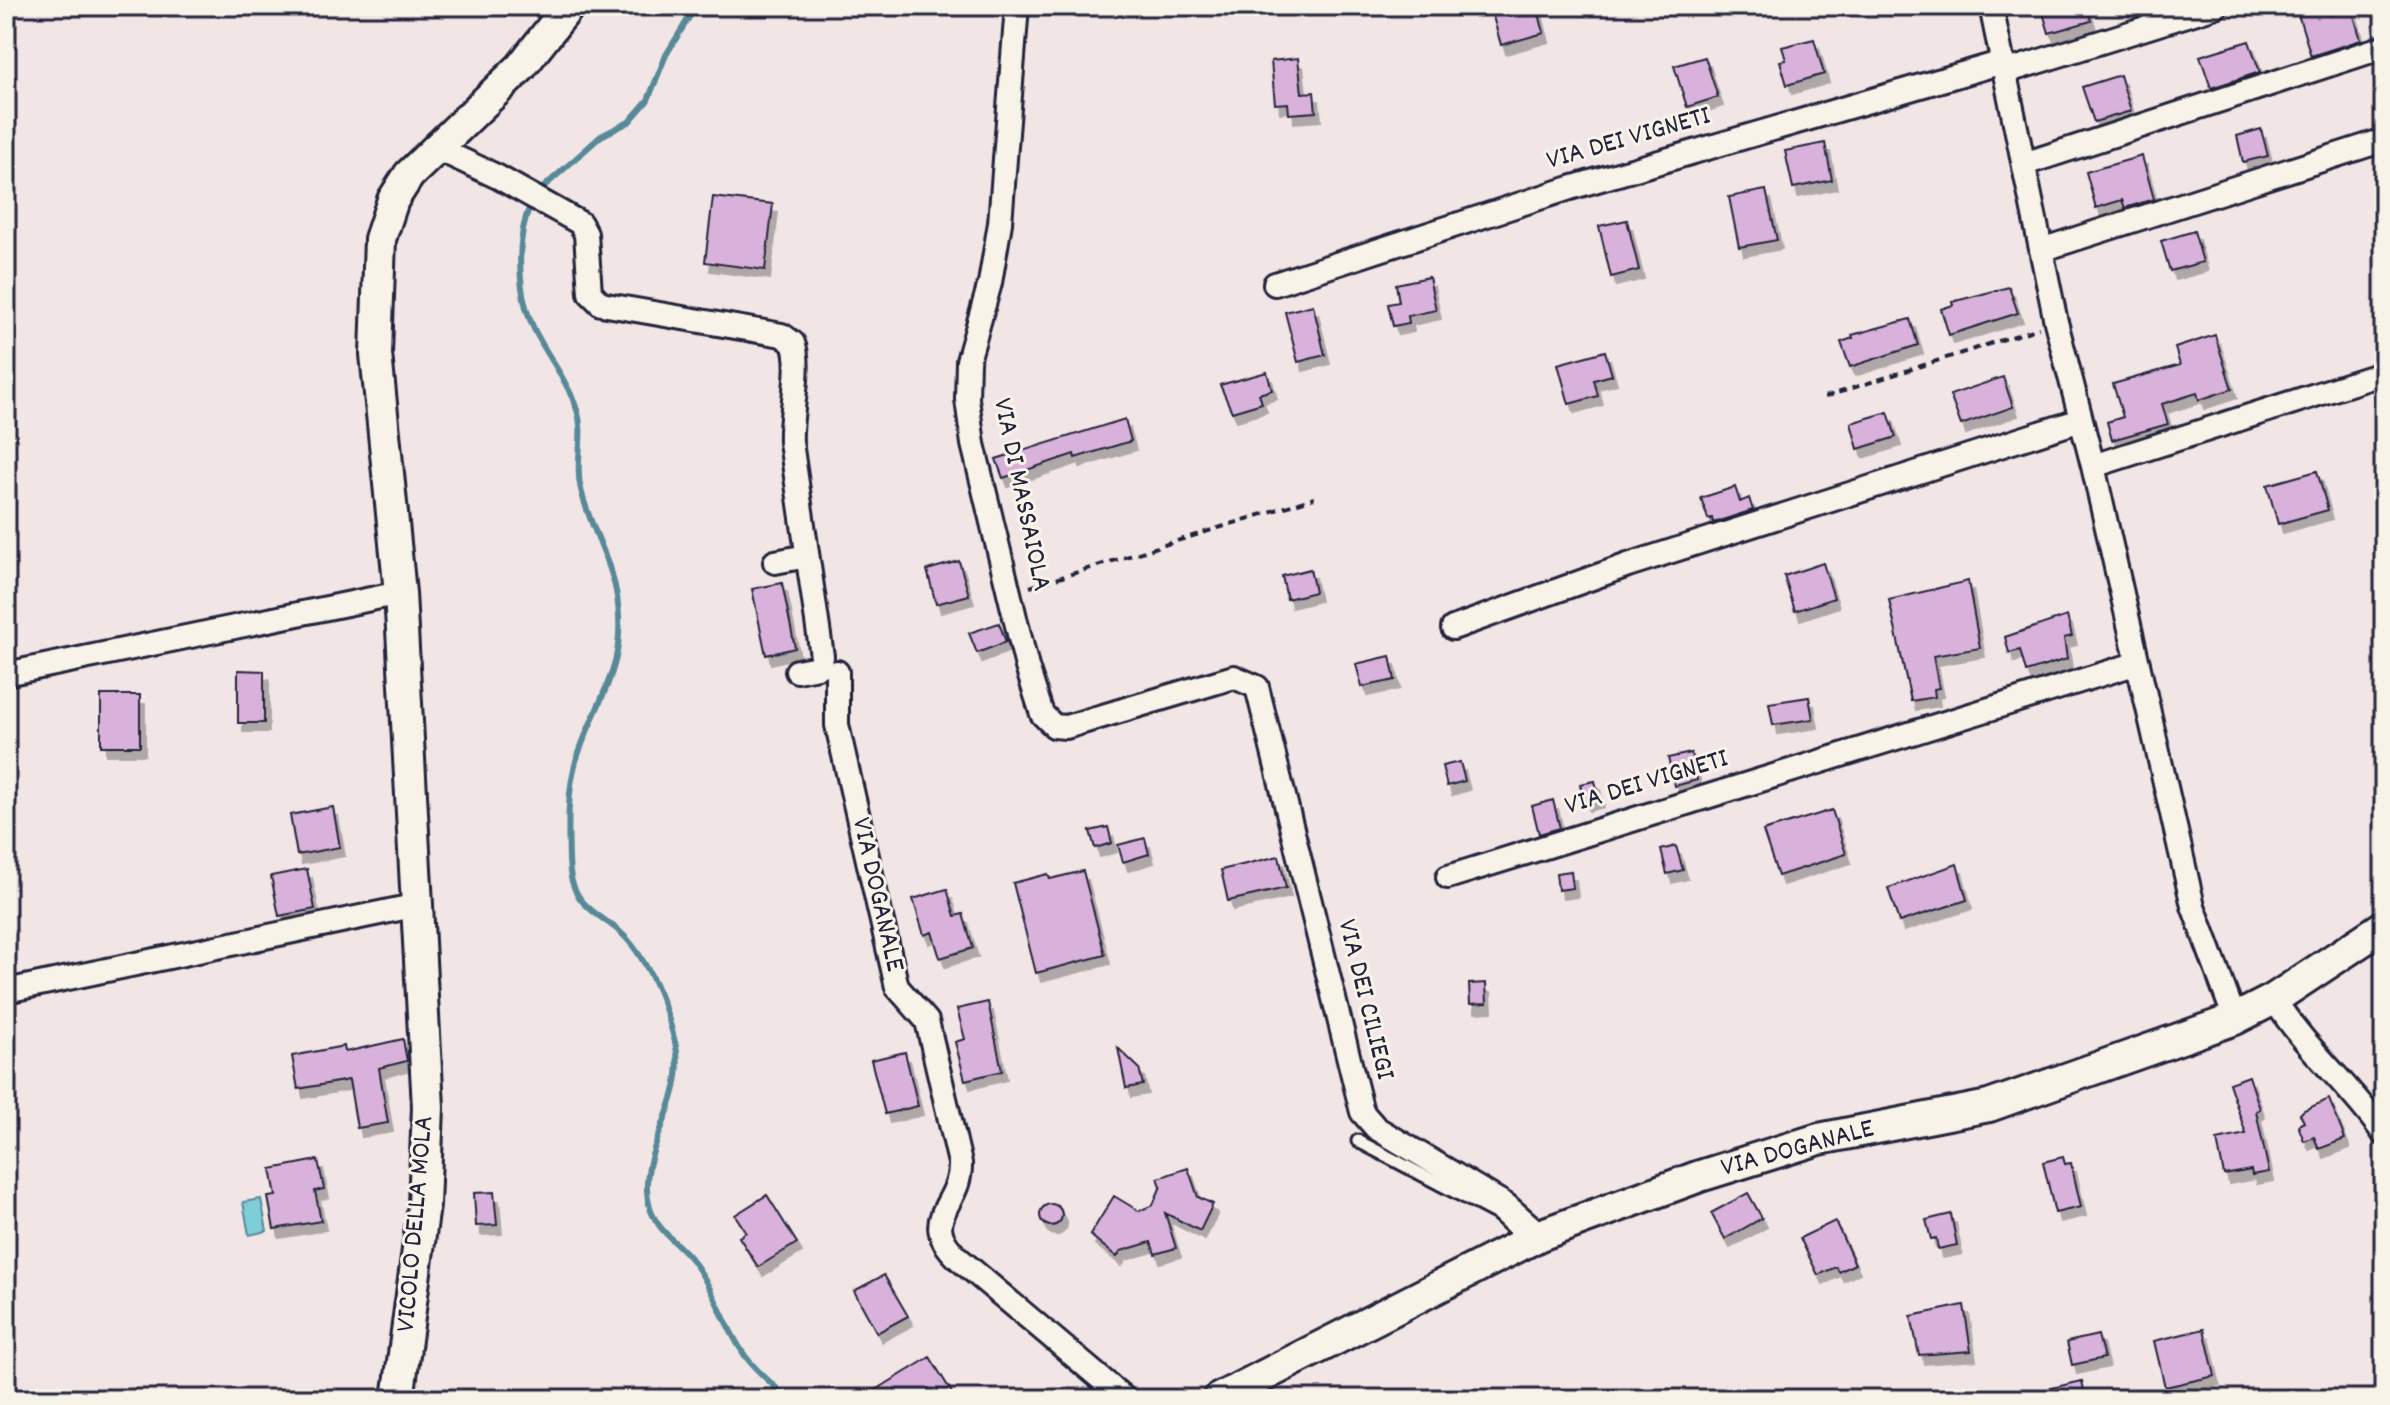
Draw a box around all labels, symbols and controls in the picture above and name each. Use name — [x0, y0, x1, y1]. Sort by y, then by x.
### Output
street label: VIA DEI VIGNETI — [1542, 97, 1716, 182]
street label: VIA DI MASSAIOLA — [980, 395, 1060, 595]
street label: VIA DEI VIGNETI — [1560, 740, 1734, 828]
street label: VIA DOGANALE — [839, 814, 913, 976]
street label: VIA DEI CILIEGI — [1325, 915, 1403, 1085]
street label: VIA DOGANALE — [1717, 1110, 1879, 1190]
street label: VICOLO DELLA MOLA — [388, 1114, 446, 1334]

